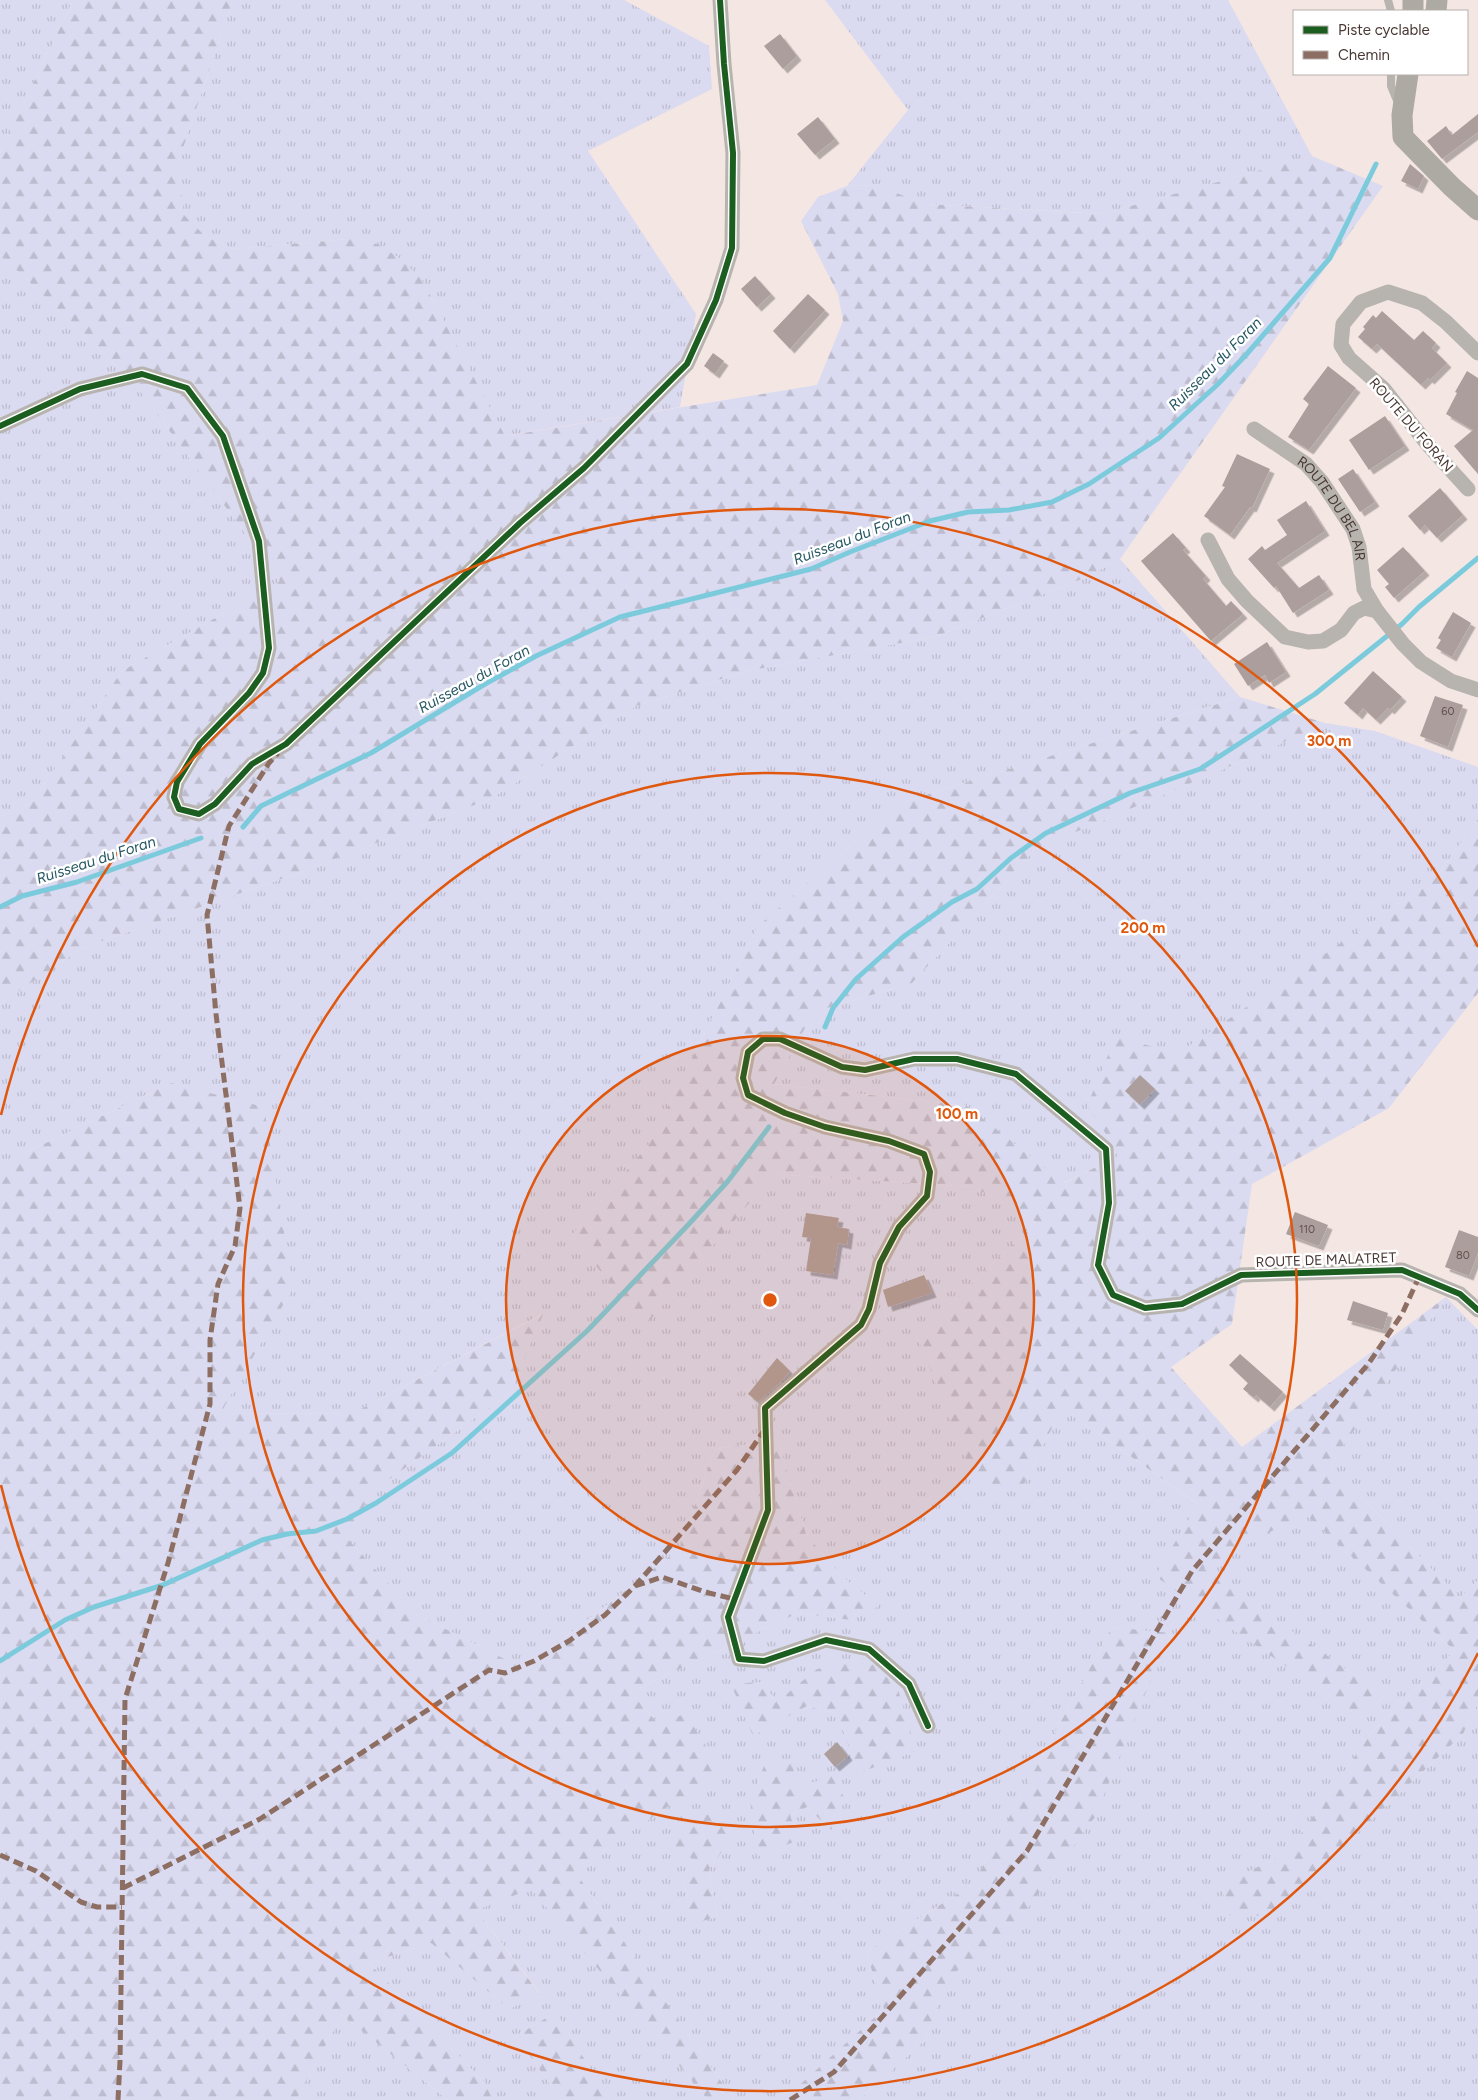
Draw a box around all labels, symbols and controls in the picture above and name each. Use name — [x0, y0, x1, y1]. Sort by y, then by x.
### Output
legend — [1293, 10, 1468, 75]
text: Piste cyclable — [1338, 21, 1430, 39]
text: Chemin — [1338, 46, 1390, 64]
water label: Ruisseau du Foran — [1165, 314, 1265, 414]
street label: ROUTE DU FORAN — [1365, 374, 1457, 476]
street label: ROUTE DU BEL AIR — [1294, 452, 1369, 562]
water label: Ruisseau du Foran — [791, 507, 913, 569]
water label: Ruisseau du Foran — [415, 641, 533, 717]
house number: 60 — [1441, 705, 1455, 718]
text: 300 m — [1307, 732, 1351, 750]
water label: Ruisseau du Foran — [34, 832, 158, 888]
text: 200 m — [1121, 919, 1165, 937]
text: 100 m — [936, 1105, 978, 1123]
house number: 110 — [1299, 1223, 1315, 1236]
street label: ROUTE DE MALATRET — [1255, 1249, 1397, 1271]
house number: 80 — [1456, 1249, 1470, 1262]
centre of rings — [761, 1291, 779, 1309]

